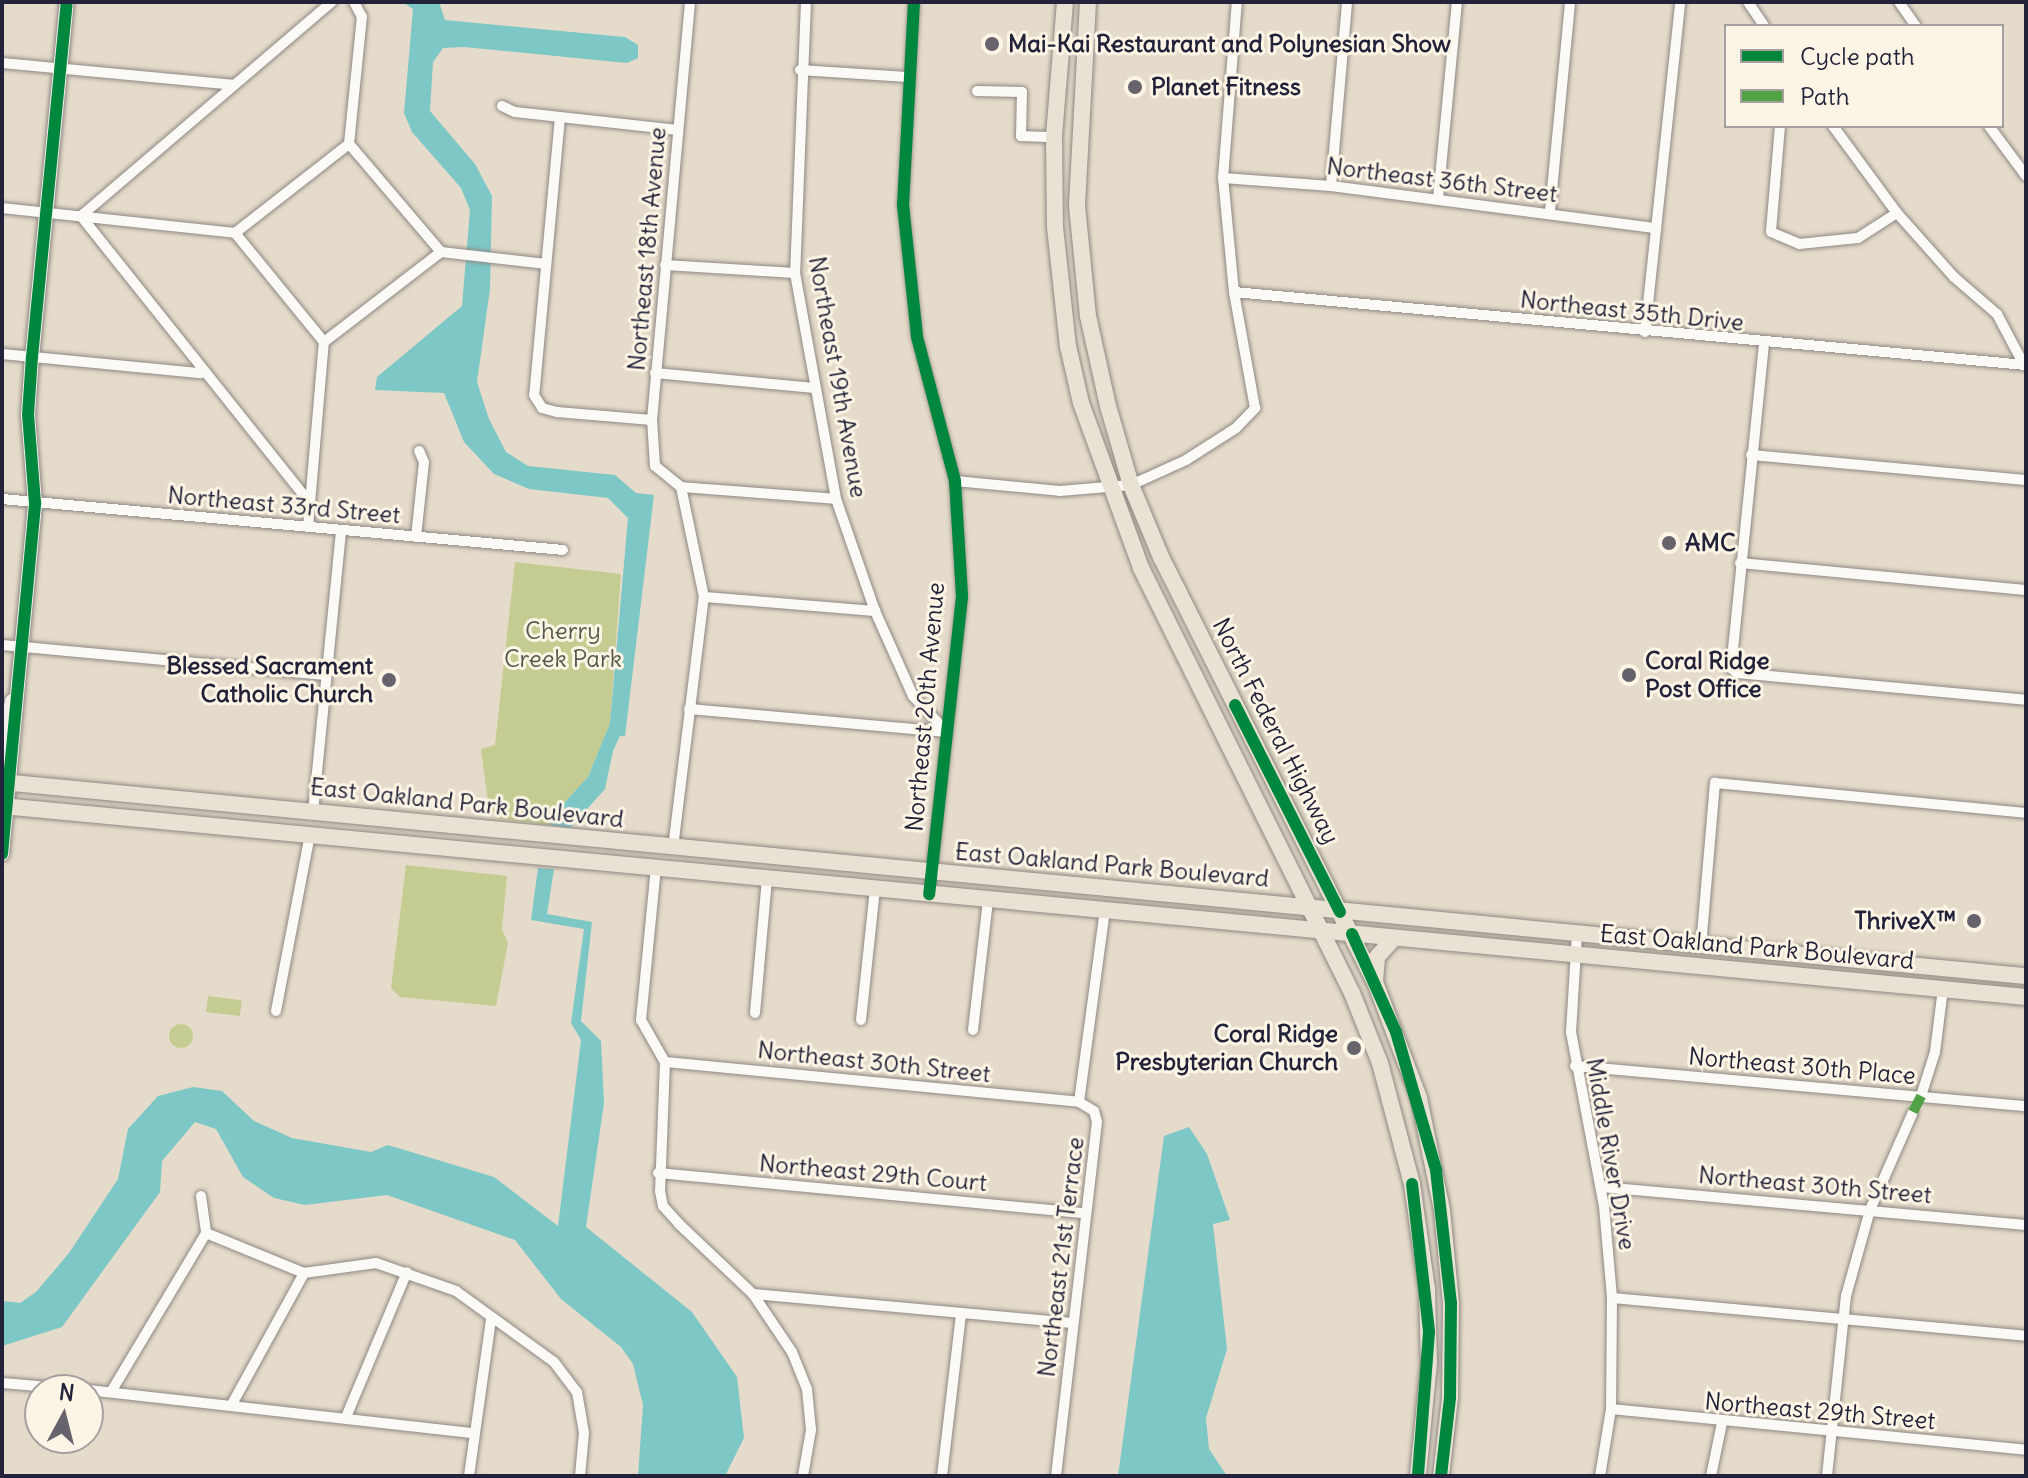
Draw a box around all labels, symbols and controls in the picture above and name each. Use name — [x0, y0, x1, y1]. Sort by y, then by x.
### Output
legend — [1724, 24, 2004, 128]
place label: Mai-Kai Restaurant and Polynesian Show — [1008, 30, 1451, 58]
marker: Mai-Kai Restaurant and Polynesian Show — [983, 35, 1001, 53]
text: Cycle path — [1800, 41, 1915, 71]
place label: Planet Fitness — [1151, 73, 1301, 101]
marker: Planet Fitness — [1126, 78, 1144, 96]
text: Path — [1800, 81, 1850, 111]
street label: Northeast 18th Avenue — [622, 126, 672, 372]
street label: Northeast 36th Street — [1325, 152, 1559, 208]
street label: Northeast 19th Avenue — [803, 254, 873, 500]
street label: Northeast 35th Drive — [1519, 285, 1745, 337]
street label: Northeast 33rd Street — [166, 480, 402, 530]
place label: AMC — [1685, 529, 1736, 557]
marker: AMC — [1660, 534, 1678, 552]
street label: Northeast 20th Avenue — [900, 581, 950, 833]
street label: North Federal Highway — [1207, 613, 1345, 849]
park label: Cherry Creek Park — [504, 617, 622, 673]
place label: Coral Ridge Post Office — [1645, 647, 1769, 703]
place label: Blessed Sacrament Catholic Church — [166, 652, 373, 708]
marker: Coral Ridge Post Office — [1620, 666, 1638, 684]
marker: Blessed Sacrament Catholic Church — [380, 671, 398, 689]
street label: East Oakland Park Boulevard — [309, 772, 625, 834]
street label: East Oakland Park Boulevard — [954, 837, 1270, 893]
place label: ThriveX™ — [1854, 907, 1956, 935]
marker: ThriveX™ — [1963, 910, 1985, 932]
street label: East Oakland Park Boulevard — [1599, 919, 1915, 975]
place label: Coral Ridge Presbyterian Church — [1115, 1020, 1338, 1076]
street label: Northeast 30th Street — [756, 1035, 992, 1089]
marker: Coral Ridge Presbyterian Church — [1345, 1039, 1363, 1057]
street label: Northeast 30th Place — [1687, 1042, 1917, 1090]
street label: Middle River Drive — [1580, 1056, 1642, 1252]
street label: Northeast 21st Terrace — [1032, 1135, 1090, 1379]
street label: Northeast 29th Court — [758, 1149, 988, 1197]
street label: Northeast 30th Street — [1697, 1160, 1933, 1210]
north arrow — [24, 1374, 104, 1454]
text: N — [57, 1377, 76, 1407]
street label: Northeast 29th Street — [1703, 1387, 1937, 1435]

